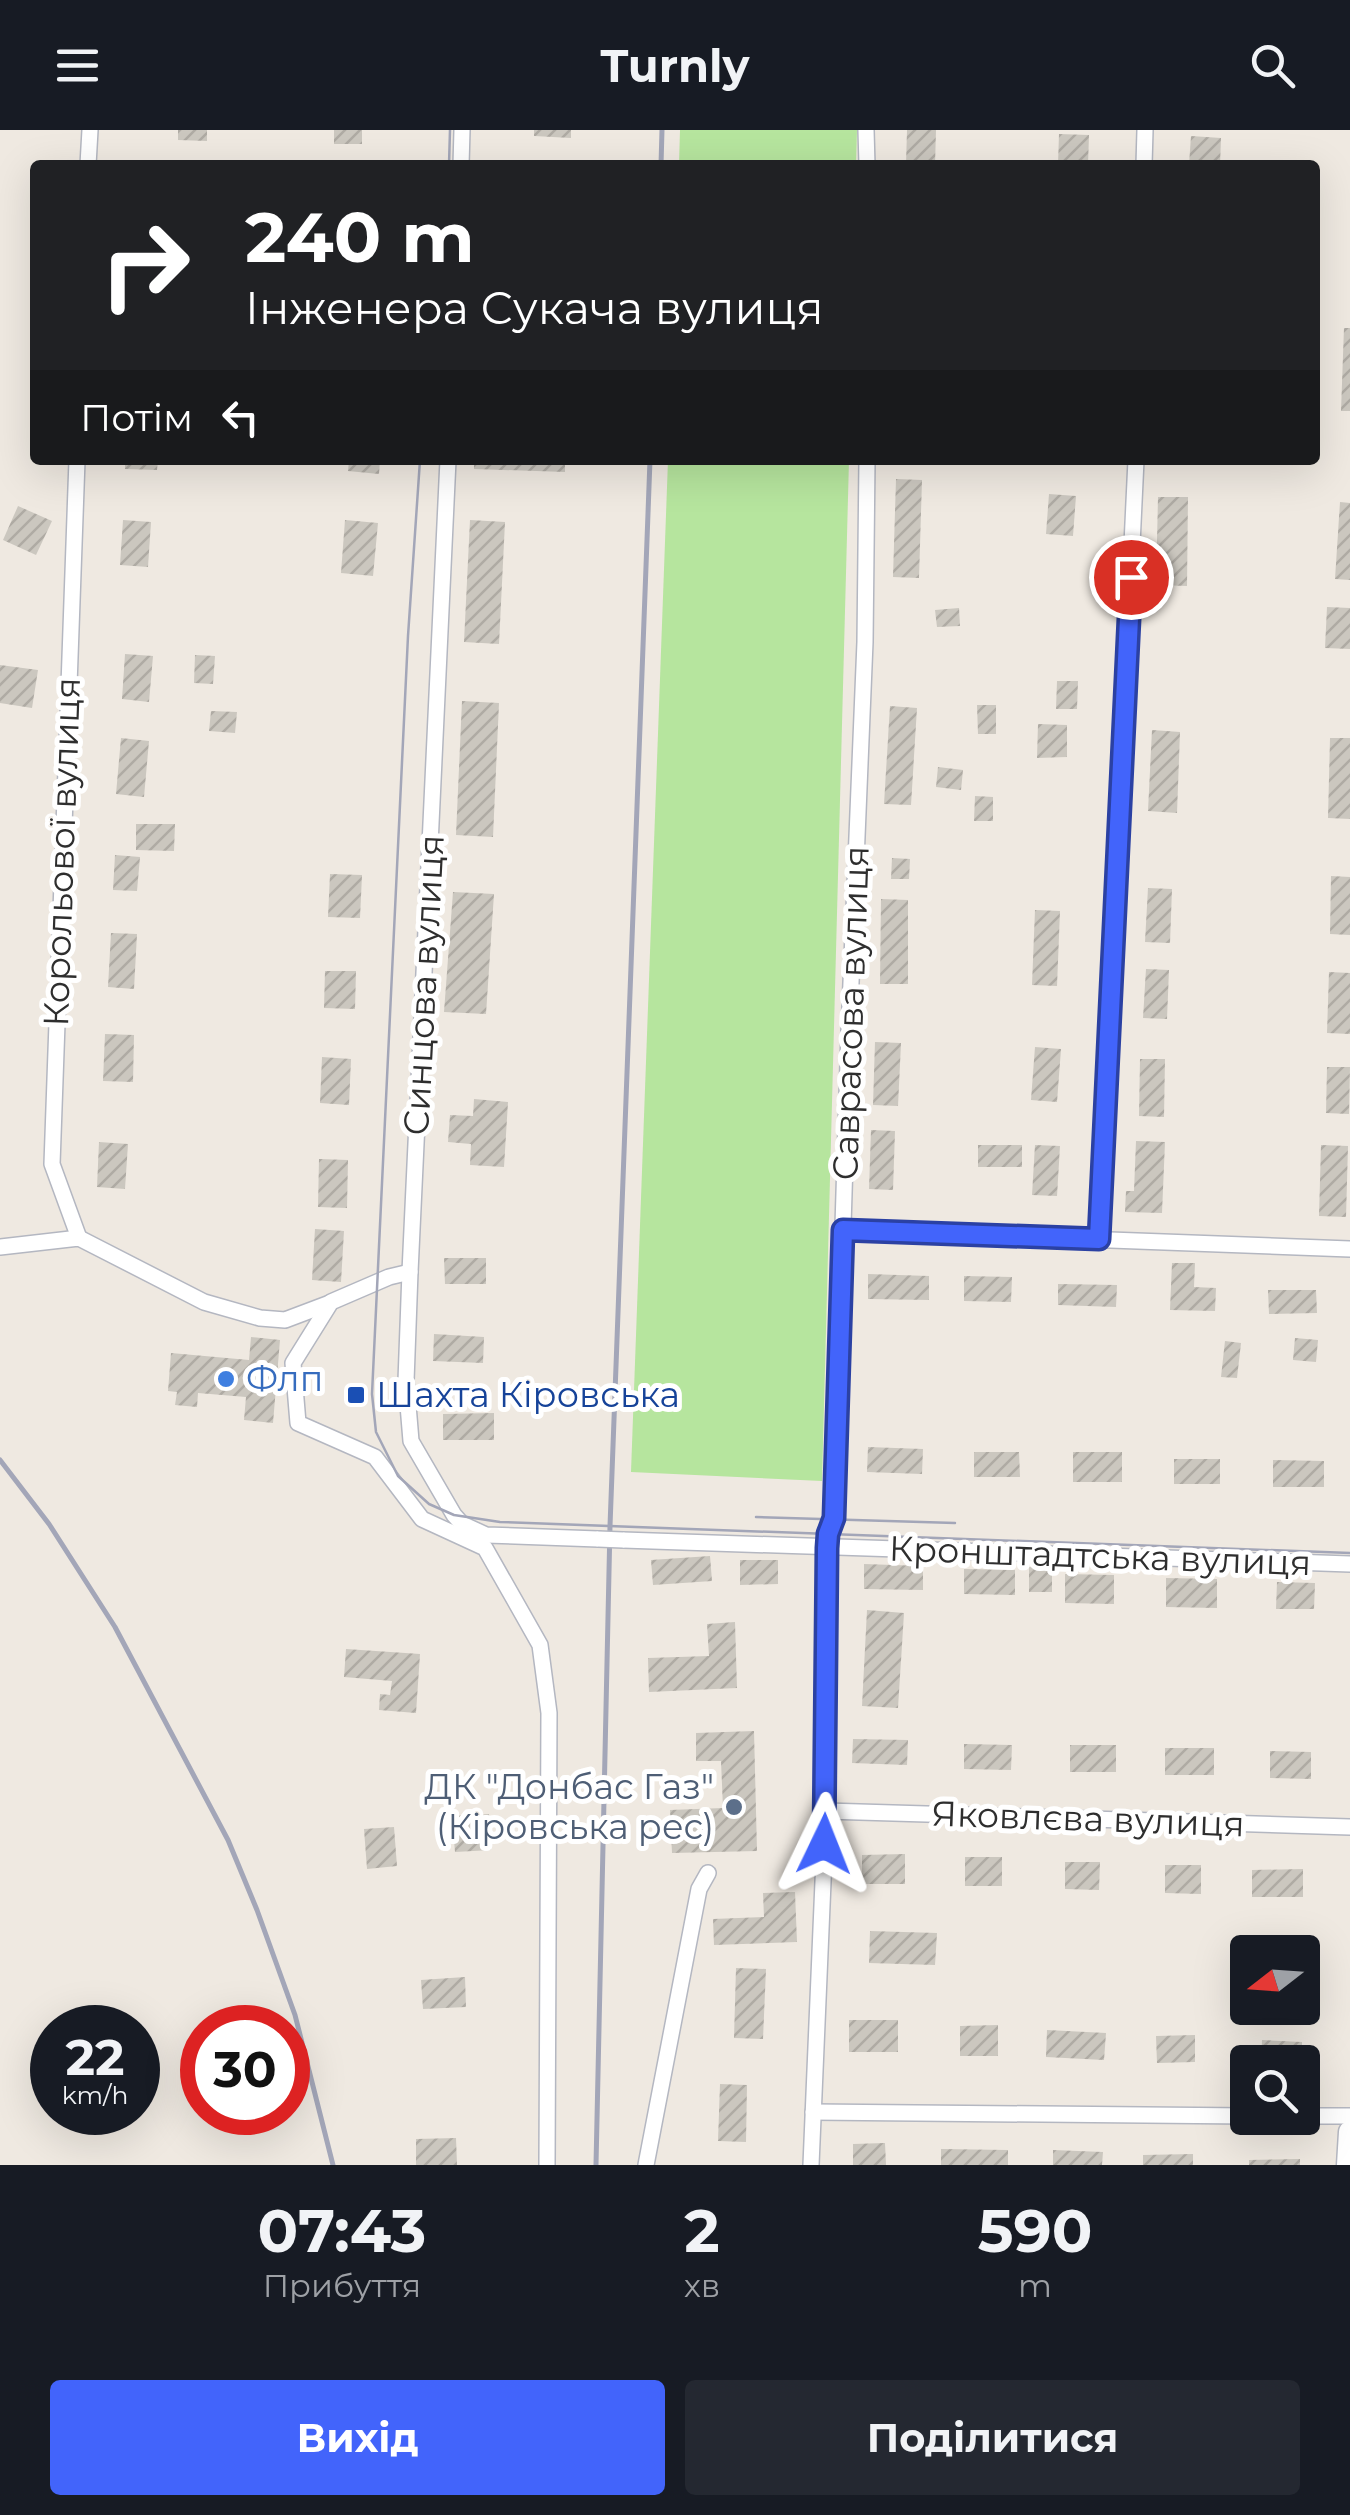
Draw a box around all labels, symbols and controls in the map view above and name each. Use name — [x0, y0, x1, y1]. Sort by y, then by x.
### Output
icon: menu — [50, 38, 105, 93]
text: Turnly — [601, 38, 749, 93]
icon: search — [1245, 38, 1300, 93]
text: 240 m — [245, 194, 475, 280]
icon: right — [80, 200, 210, 330]
text: Інженера Сукача вулиця — [245, 280, 824, 335]
icon: left — [213, 390, 268, 445]
text: Потім — [80, 394, 193, 441]
pin — [1089, 535, 1174, 620]
icon: arrive — [1104, 550, 1159, 605]
street label: Корольової вулиця — [34, 677, 89, 1027]
street label: Синцова вулиця — [394, 833, 453, 1136]
street label: Саврасова вулиця — [823, 845, 878, 1181]
place label: Флп — [246, 1357, 323, 1400]
marker: Флп — [215, 1368, 237, 1390]
place label: Шахта Кіровська — [376, 1373, 680, 1416]
marker: Шахта Кіровська — [345, 1384, 367, 1406]
street label: Кронштадтська вулиця — [888, 1527, 1312, 1584]
place label: ДК "Донбас Газ" (Кіровська рес) — [424, 1765, 714, 1848]
position arrow — [772, 1792, 876, 1896]
street label: Яковлєва вулиця — [931, 1792, 1245, 1845]
marker: ДК "Донбас Газ" (Кіровська рес) — [723, 1796, 745, 1818]
north arrow — [1230, 1935, 1320, 2025]
map controls — [1230, 1935, 1320, 2135]
speed limit sign: 30 — [180, 2005, 310, 2135]
text: 22 — [66, 2027, 125, 2088]
button: search — [1230, 2045, 1320, 2135]
text: km/h — [62, 2080, 128, 2110]
text: 07:43 — [258, 2194, 426, 2267]
text: 2 — [684, 2194, 720, 2267]
text: 590 — [978, 2194, 1092, 2267]
text: Прибуття — [263, 2266, 421, 2305]
text: хв — [684, 2266, 720, 2305]
text: m — [1018, 2266, 1052, 2305]
button: Вихід — [50, 2380, 665, 2495]
button: Поділитися — [685, 2380, 1300, 2495]

